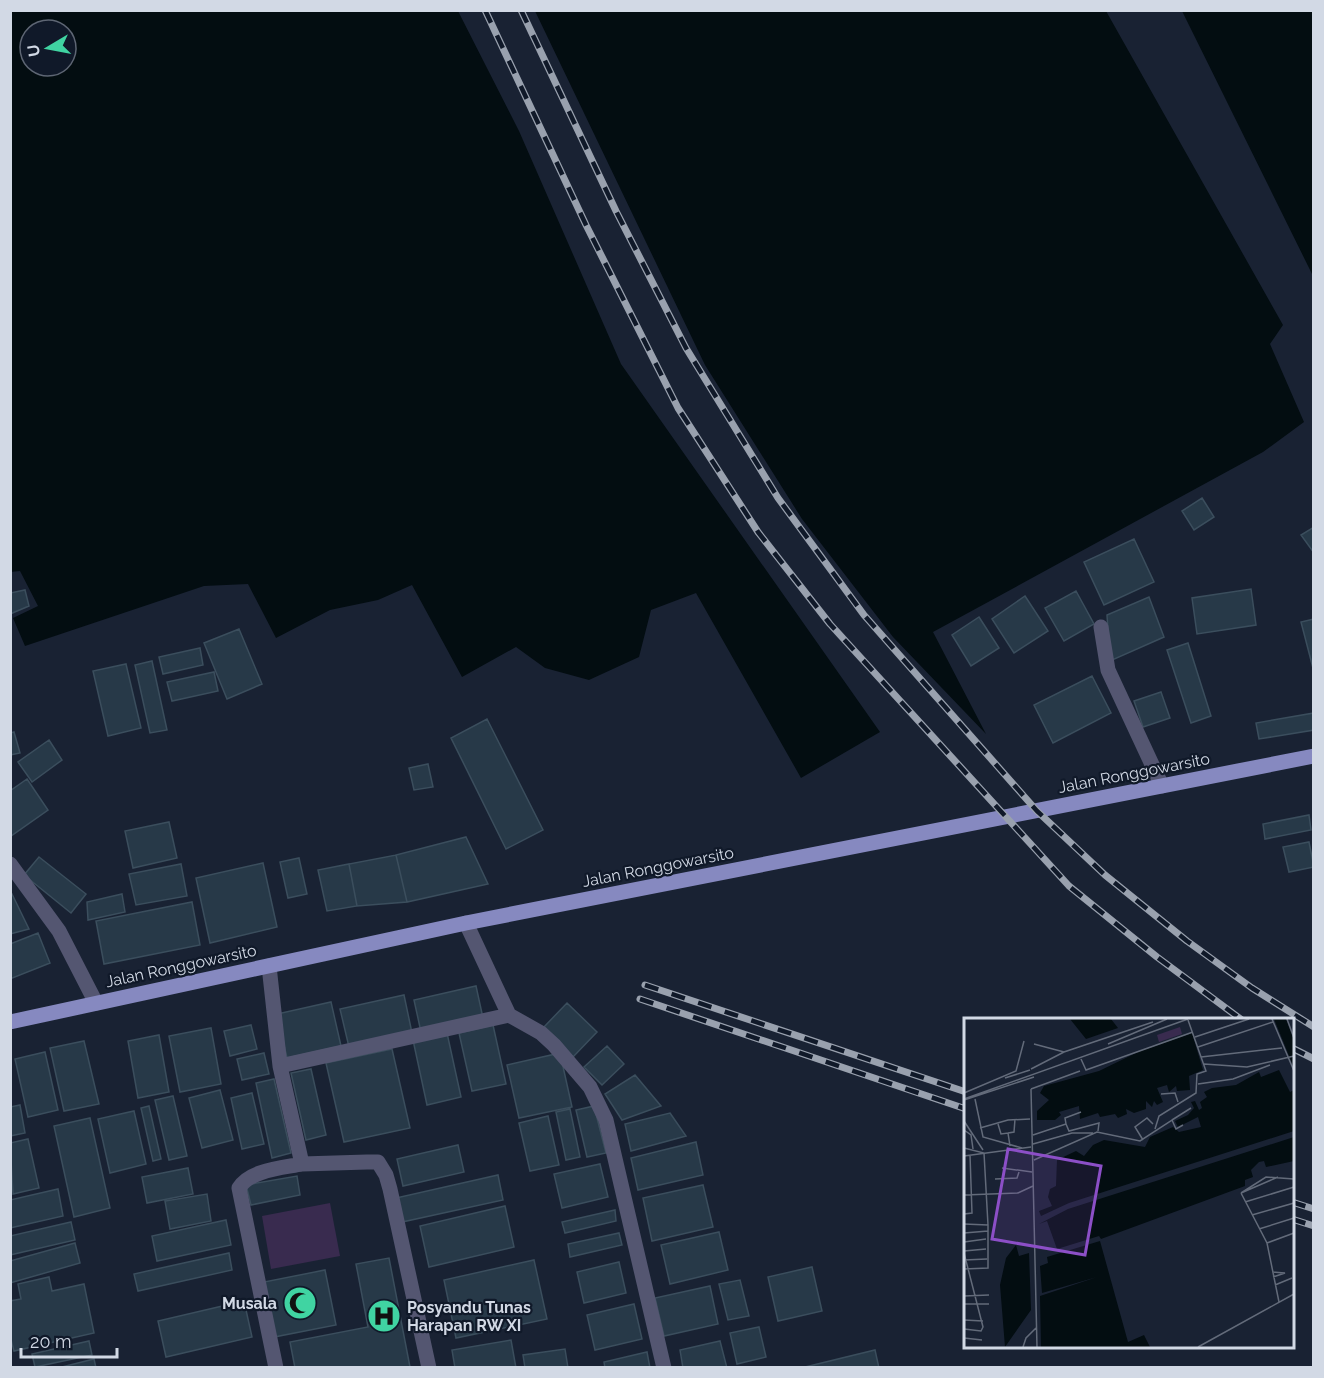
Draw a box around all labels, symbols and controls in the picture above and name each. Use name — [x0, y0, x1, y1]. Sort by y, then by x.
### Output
north arrow — [18, 18, 78, 78]
text: U — [23, 43, 44, 58]
street label: Jalan Ronggowarsito — [1057, 749, 1211, 797]
street label: Jalan Ronggowarsito — [581, 843, 735, 891]
street label: Jalan Ronggowarsito — [104, 941, 258, 991]
inset map — [964, 1018, 1294, 1348]
mosque icon: Musala — [282, 1285, 318, 1321]
place label: Musala — [222, 1294, 277, 1313]
hospital icon: Posyandu Tunas Harapan RW XI — [366, 1298, 402, 1334]
place label: Posyandu Tunas Harapan RW XI — [407, 1298, 531, 1335]
scale bar — [21, 1321, 117, 1359]
text: 20 m — [30, 1331, 72, 1352]

